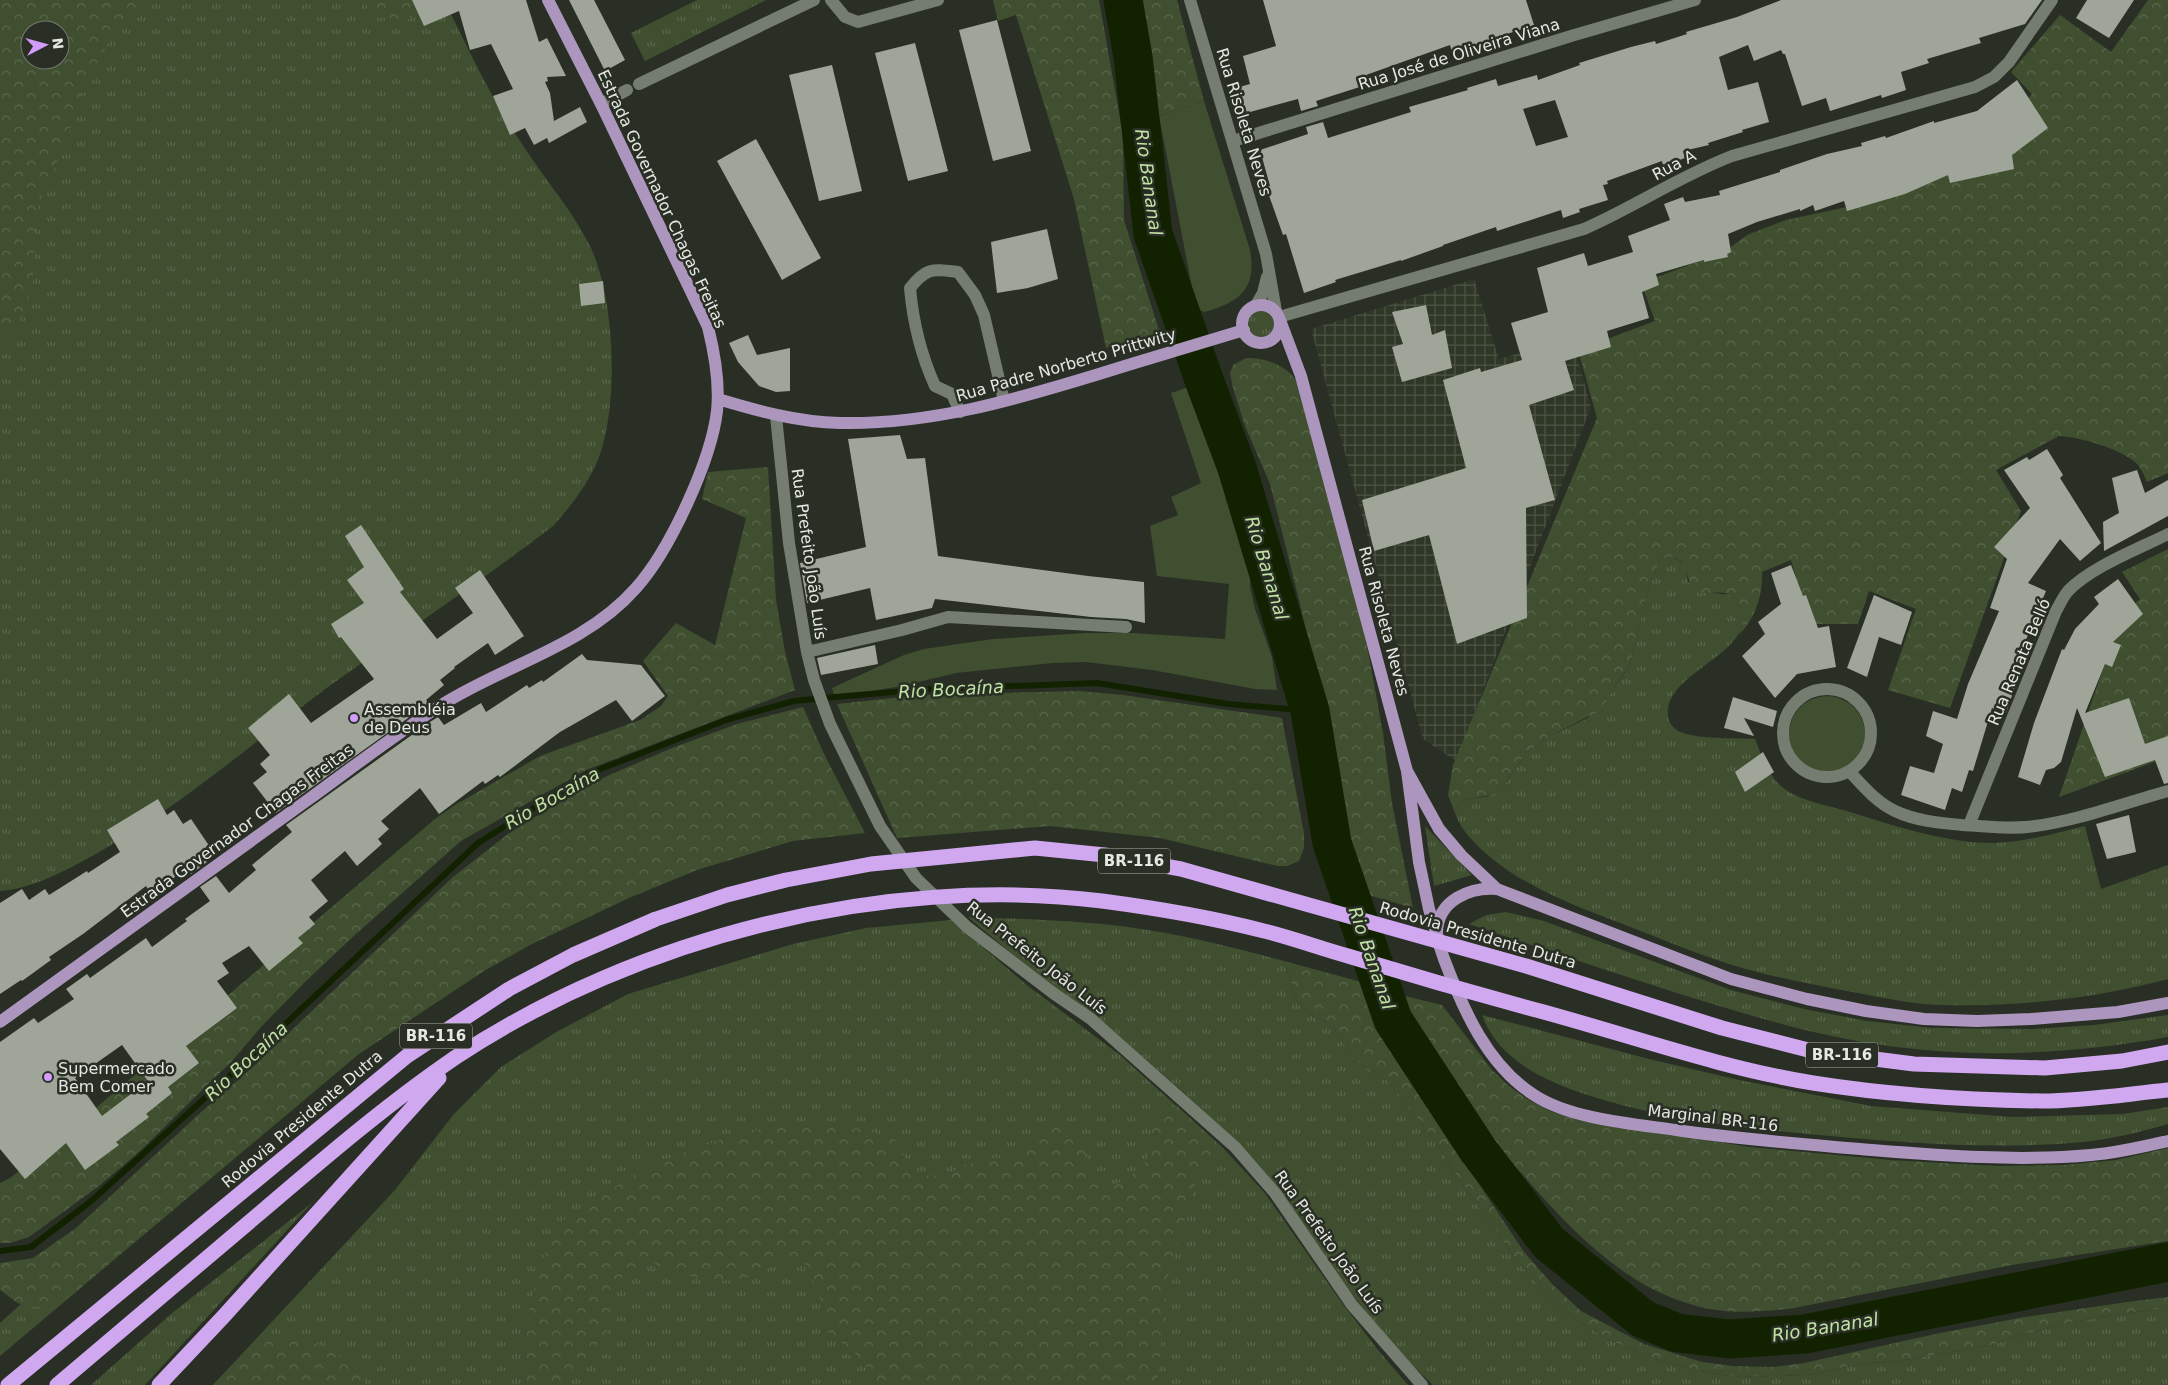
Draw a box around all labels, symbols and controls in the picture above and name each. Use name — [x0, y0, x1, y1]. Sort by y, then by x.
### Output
street label: Rua José de Oliveira Viana — [1356, 14, 1562, 94]
north arrow — [20, 20, 70, 70]
text: N — [49, 37, 66, 50]
street label: Rua Risoleta Neves — [1212, 46, 1276, 198]
street label: Estrada Governador Chagas Freitas — [594, 67, 730, 331]
water label: Rio Bananal — [1131, 127, 1167, 237]
street label: Rua A — [1649, 146, 1699, 184]
street label: Rua Padre Norberto Prittwity — [954, 324, 1178, 406]
street label: Rua Prefeito João Luís — [788, 467, 830, 641]
water label: Rio Bananal — [1241, 514, 1293, 622]
street label: Rua Risoleta Neves — [1355, 544, 1413, 698]
street label: Rua Renata Belló — [1984, 596, 2054, 728]
water label: Rio Bocaína — [898, 676, 1004, 702]
place label: Assembléia de Deus — [364, 700, 456, 737]
marker: Assembléia de Deus — [348, 712, 360, 724]
street label: Estrada Governador Chagas Freitas — [117, 740, 357, 922]
water label: Rio Bocaína — [501, 762, 603, 834]
road number: BR-116 — [1098, 848, 1170, 874]
street label: Rua Prefeito João Luís — [963, 897, 1111, 1019]
street label: Rodovia Presidente Dutra — [1378, 898, 1578, 972]
water label: Rio Bananal — [1345, 904, 1399, 1012]
water label: Rio Bocaína — [200, 1017, 292, 1105]
road number: BR-116 — [400, 1024, 472, 1048]
road number: BR-116 — [1806, 1042, 1878, 1068]
street label: Rodovia Presidente Dutra — [218, 1046, 386, 1192]
place label: Supermercado Bem Comer — [58, 1059, 175, 1096]
marker: Supermercado Bem Comer — [42, 1071, 54, 1083]
street label: Marginal BR-116 — [1646, 1101, 1780, 1135]
street label: Rua Prefeito João Luís — [1271, 1167, 1387, 1317]
water label: Rio Bananal — [1770, 1308, 1880, 1346]

